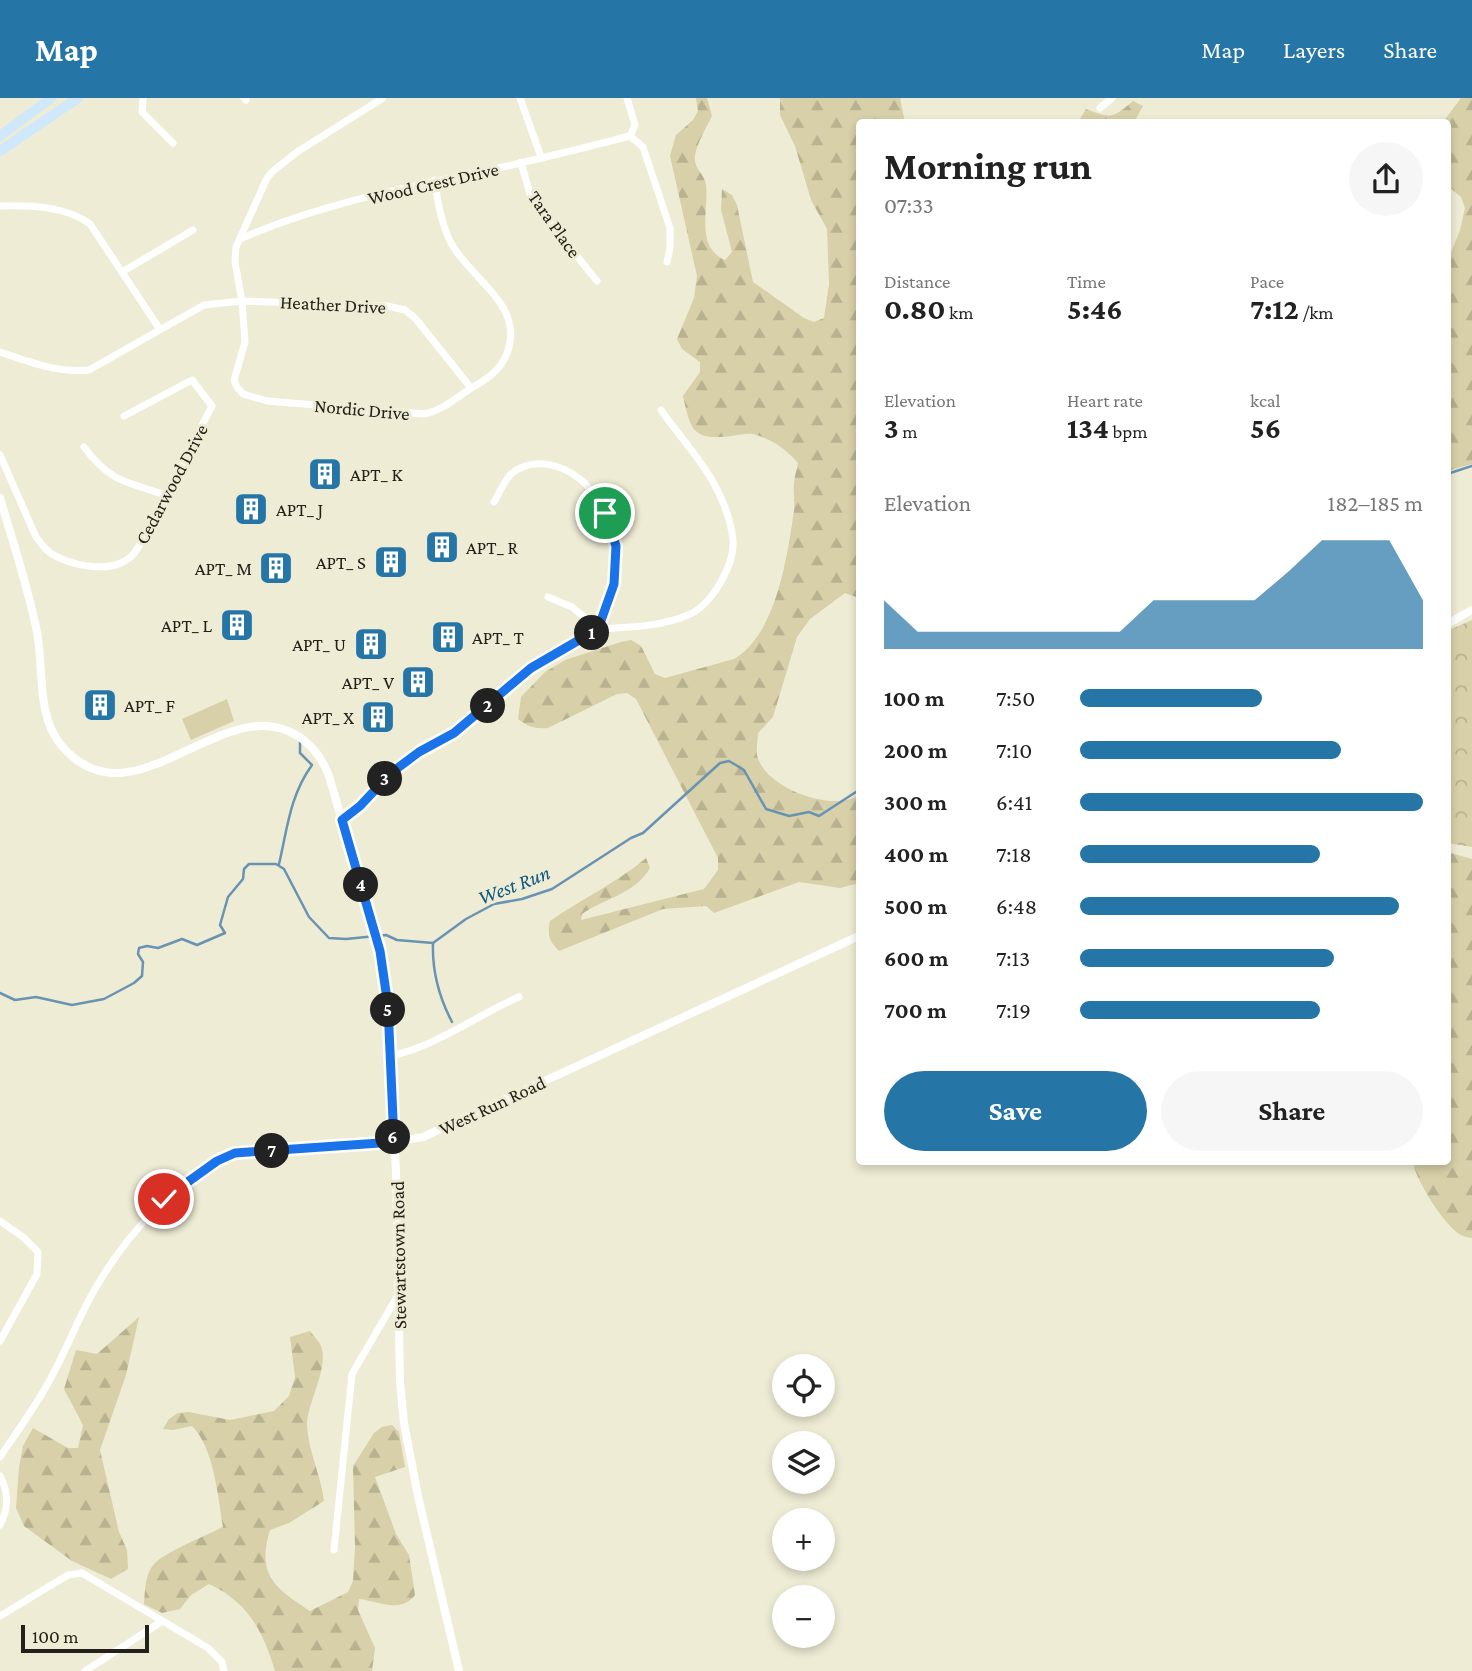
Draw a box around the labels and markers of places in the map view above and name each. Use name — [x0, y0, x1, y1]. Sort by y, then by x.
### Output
building icon: APT_ K — [306, 455, 344, 493]
place label: APT_ K — [350, 464, 403, 485]
pin — [575, 483, 635, 543]
building icon: APT_ J — [232, 490, 270, 528]
place label: APT_ J — [276, 499, 323, 520]
building icon: APT_ R — [423, 528, 461, 566]
place label: APT_ R — [466, 537, 518, 558]
building icon: APT_ S — [372, 543, 410, 581]
building icon: APT_ M — [257, 549, 295, 587]
place label: APT_ S — [316, 552, 366, 573]
place label: APT_ M — [195, 558, 252, 579]
building icon: APT_ L — [218, 606, 256, 644]
place label: APT_ L — [161, 615, 213, 636]
pin: 1 — [574, 616, 610, 650]
building icon: APT_ T — [429, 618, 467, 656]
building icon: APT_ U — [352, 625, 390, 663]
place label: APT_ T — [472, 627, 524, 648]
place label: APT_ U — [292, 634, 346, 655]
building icon: APT_ V — [399, 663, 437, 701]
place label: APT_ V — [342, 672, 394, 693]
building icon: APT_ F — [81, 686, 119, 724]
pin: 2 — [470, 688, 505, 724]
place label: APT_ F — [124, 695, 175, 716]
building icon: APT_ X — [359, 698, 397, 736]
place label: APT_ X — [302, 707, 354, 728]
pin: 3 — [368, 762, 402, 796]
pin: 4 — [344, 868, 378, 902]
pin: 5 — [370, 992, 406, 1028]
pin: 6 — [376, 1119, 410, 1154]
pin: 7 — [254, 1134, 290, 1168]
pin — [134, 1169, 194, 1229]

